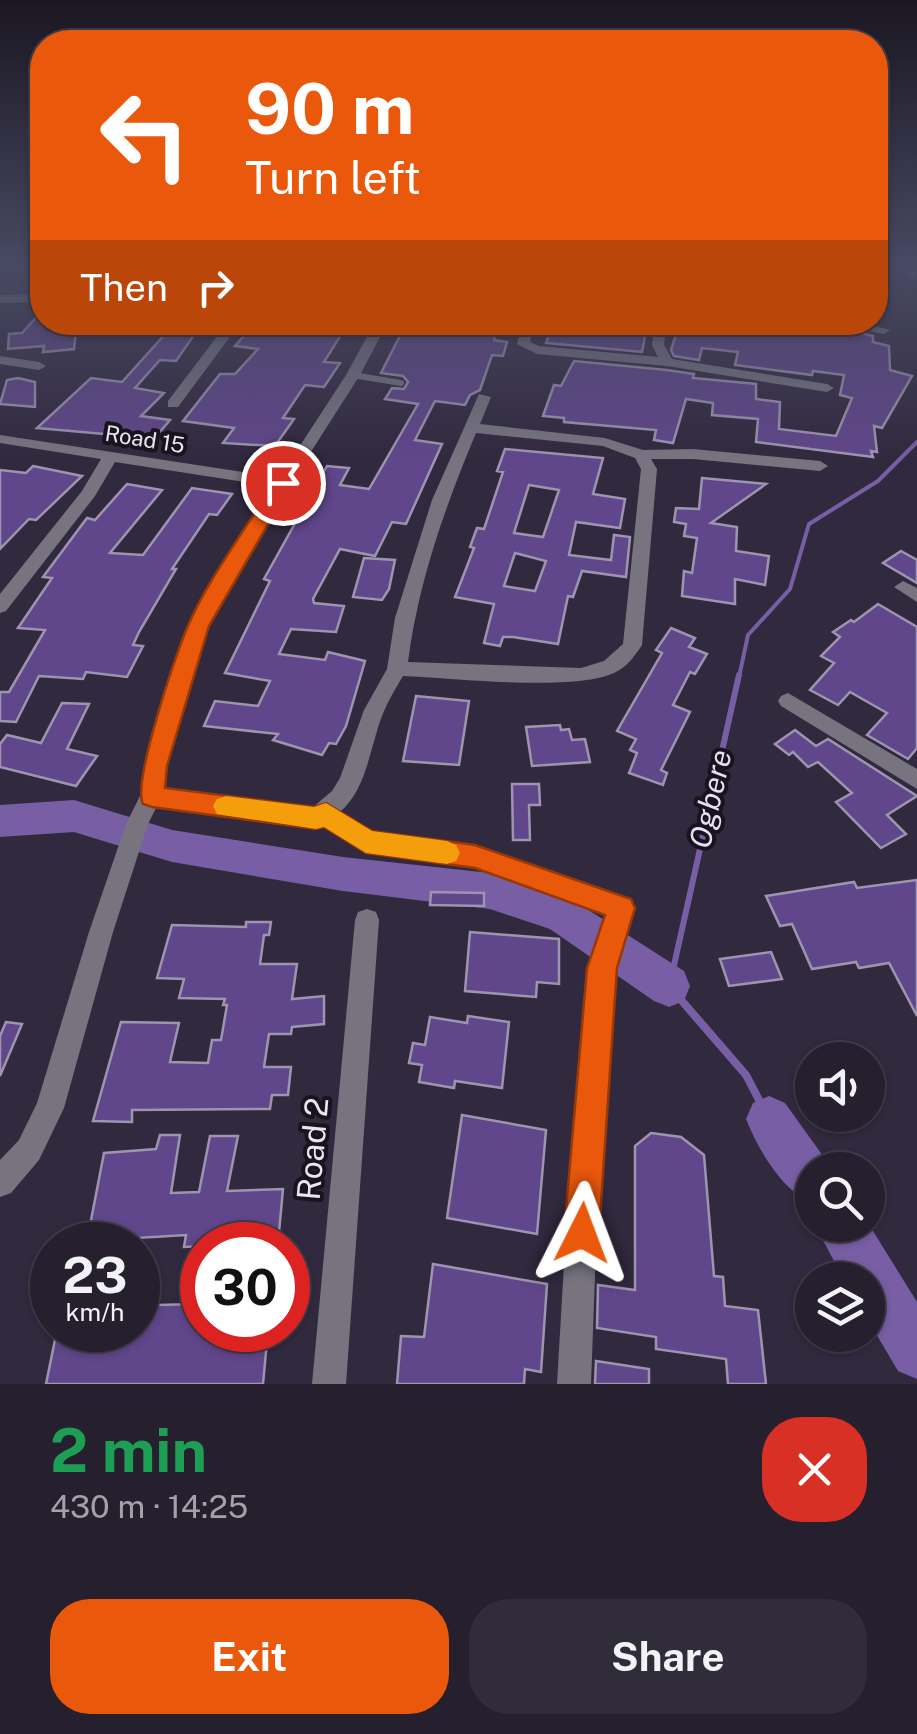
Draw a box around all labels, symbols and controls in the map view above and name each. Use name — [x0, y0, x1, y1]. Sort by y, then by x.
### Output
text: 90 m — [245, 67, 415, 150]
icon: left — [80, 70, 210, 200]
text: Turn left — [245, 151, 421, 204]
icon: right — [188, 260, 243, 315]
text: Then — [80, 265, 168, 310]
street label: Road 15 — [103, 420, 187, 458]
pin — [241, 441, 326, 526]
icon: arrive — [256, 456, 311, 511]
water label: Ogbere — [681, 746, 739, 851]
map controls — [795, 1042, 885, 1352]
button: sound — [795, 1042, 885, 1132]
street label: Road 2 — [290, 1096, 335, 1202]
button: search — [795, 1152, 885, 1242]
position arrow — [530, 1181, 634, 1285]
speed limit sign: 30 — [180, 1222, 310, 1352]
text: 23 — [62, 1245, 128, 1304]
button: layers — [795, 1262, 885, 1352]
text: km/h — [66, 1297, 124, 1327]
text: 2 min — [50, 1415, 207, 1486]
button: close — [762, 1417, 867, 1522]
text: 430 m · 14:25 — [50, 1488, 248, 1525]
button: Exit — [50, 1599, 449, 1714]
button: Share — [469, 1599, 867, 1714]

